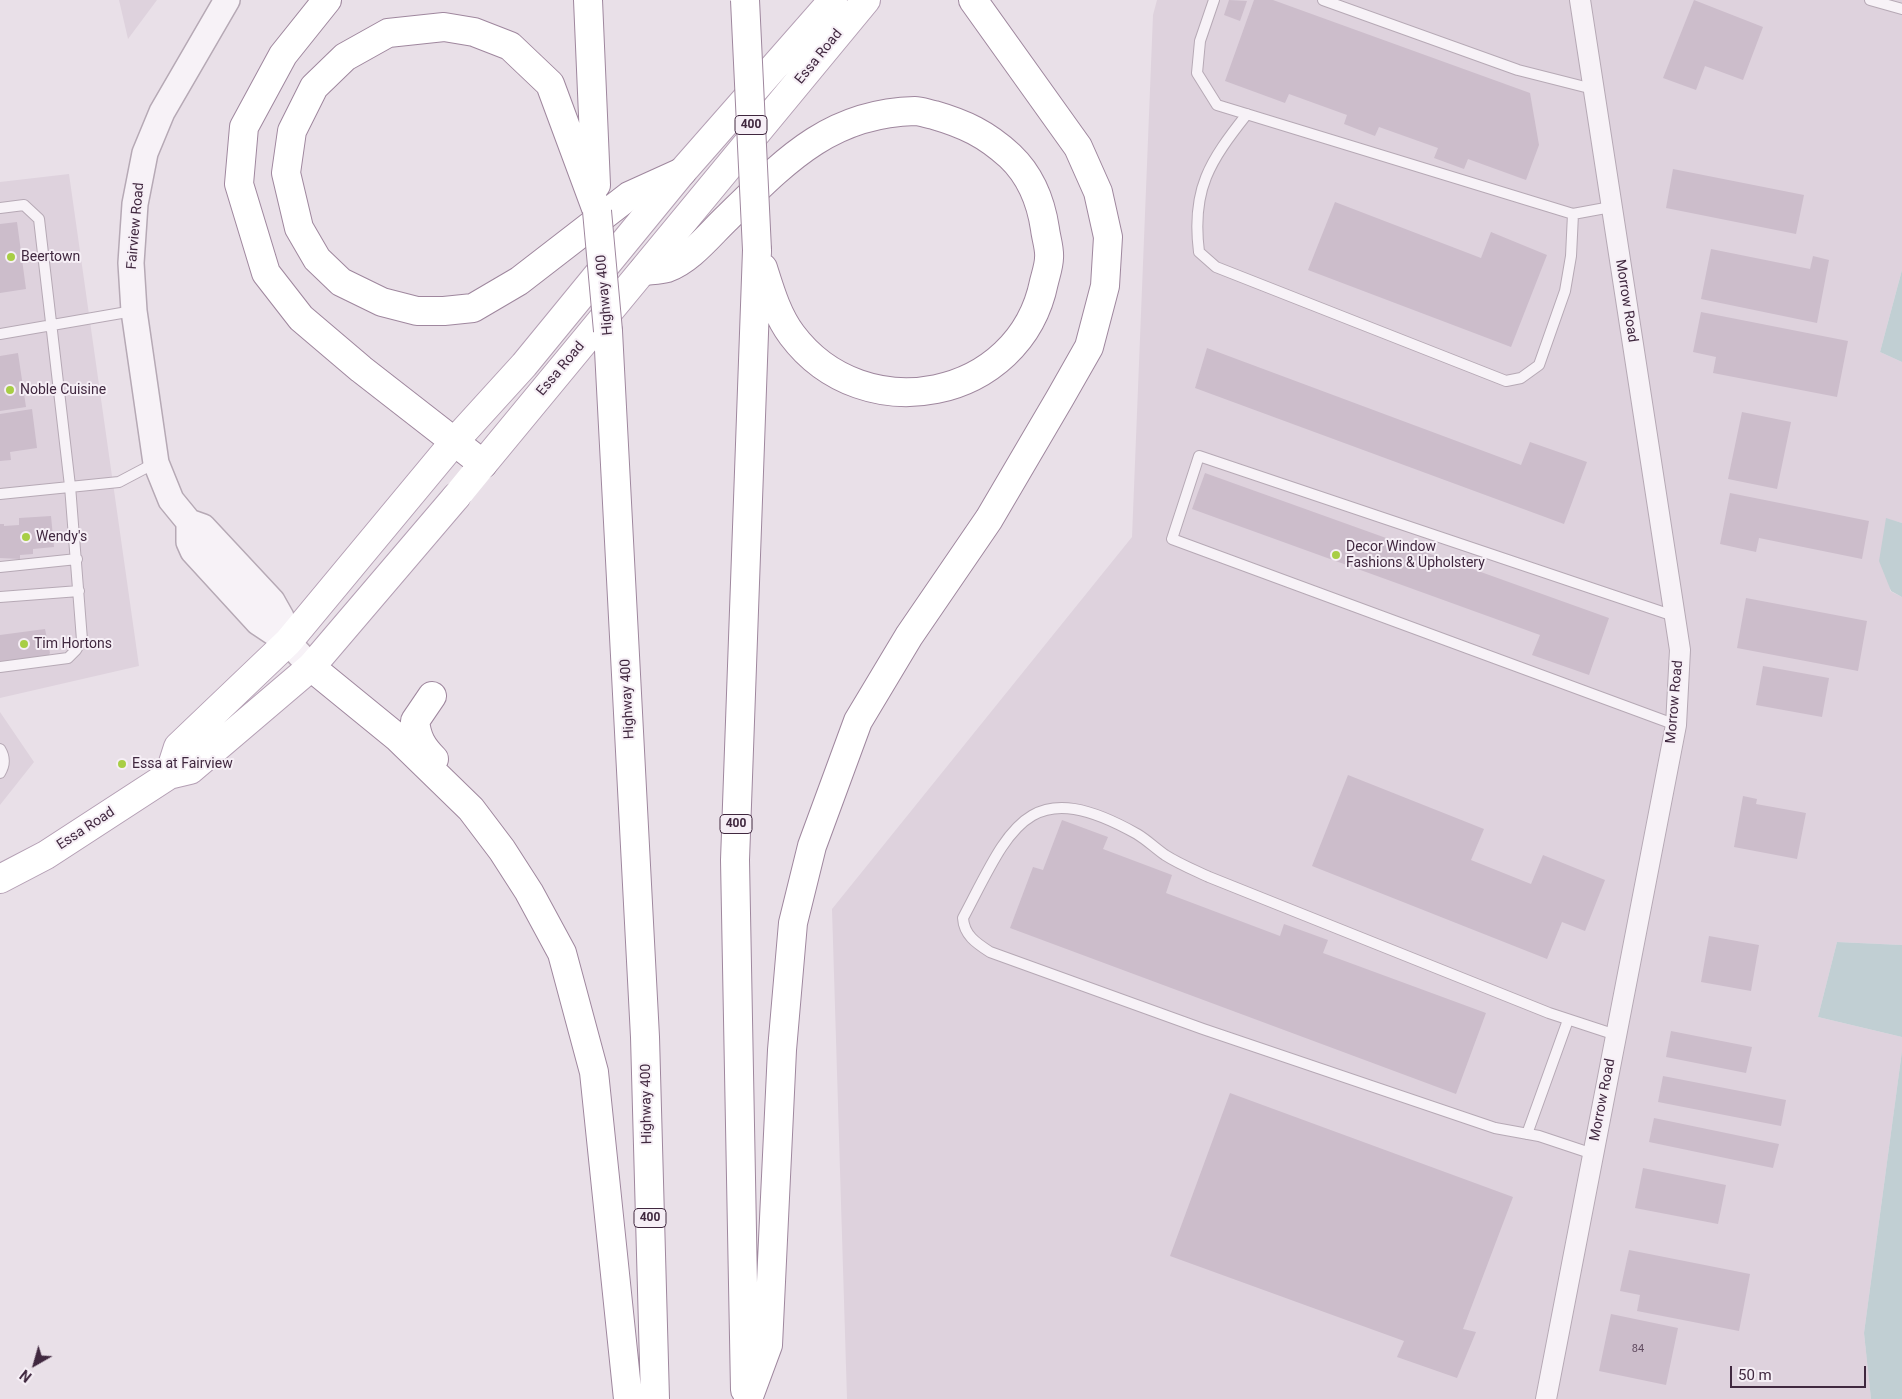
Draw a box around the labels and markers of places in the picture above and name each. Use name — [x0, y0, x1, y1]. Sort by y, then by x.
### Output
place label: Beertown — [21, 249, 80, 265]
marker: Beertown — [5, 251, 17, 263]
place label: Noble Cuisine — [20, 382, 106, 398]
marker: Noble Cuisine — [4, 384, 16, 396]
place label: Wendy's — [36, 529, 87, 545]
marker: Wendy's — [20, 531, 32, 543]
place label: Decor Window Fashions & Upholstery — [1346, 539, 1485, 572]
marker: Decor Window Fashions & Upholstery — [1330, 549, 1342, 561]
place label: Tim Hortons — [34, 636, 112, 652]
marker: Tim Hortons — [18, 638, 30, 650]
place label: Essa at Fairview — [132, 756, 233, 772]
marker: Essa at Fairview — [116, 758, 128, 770]

